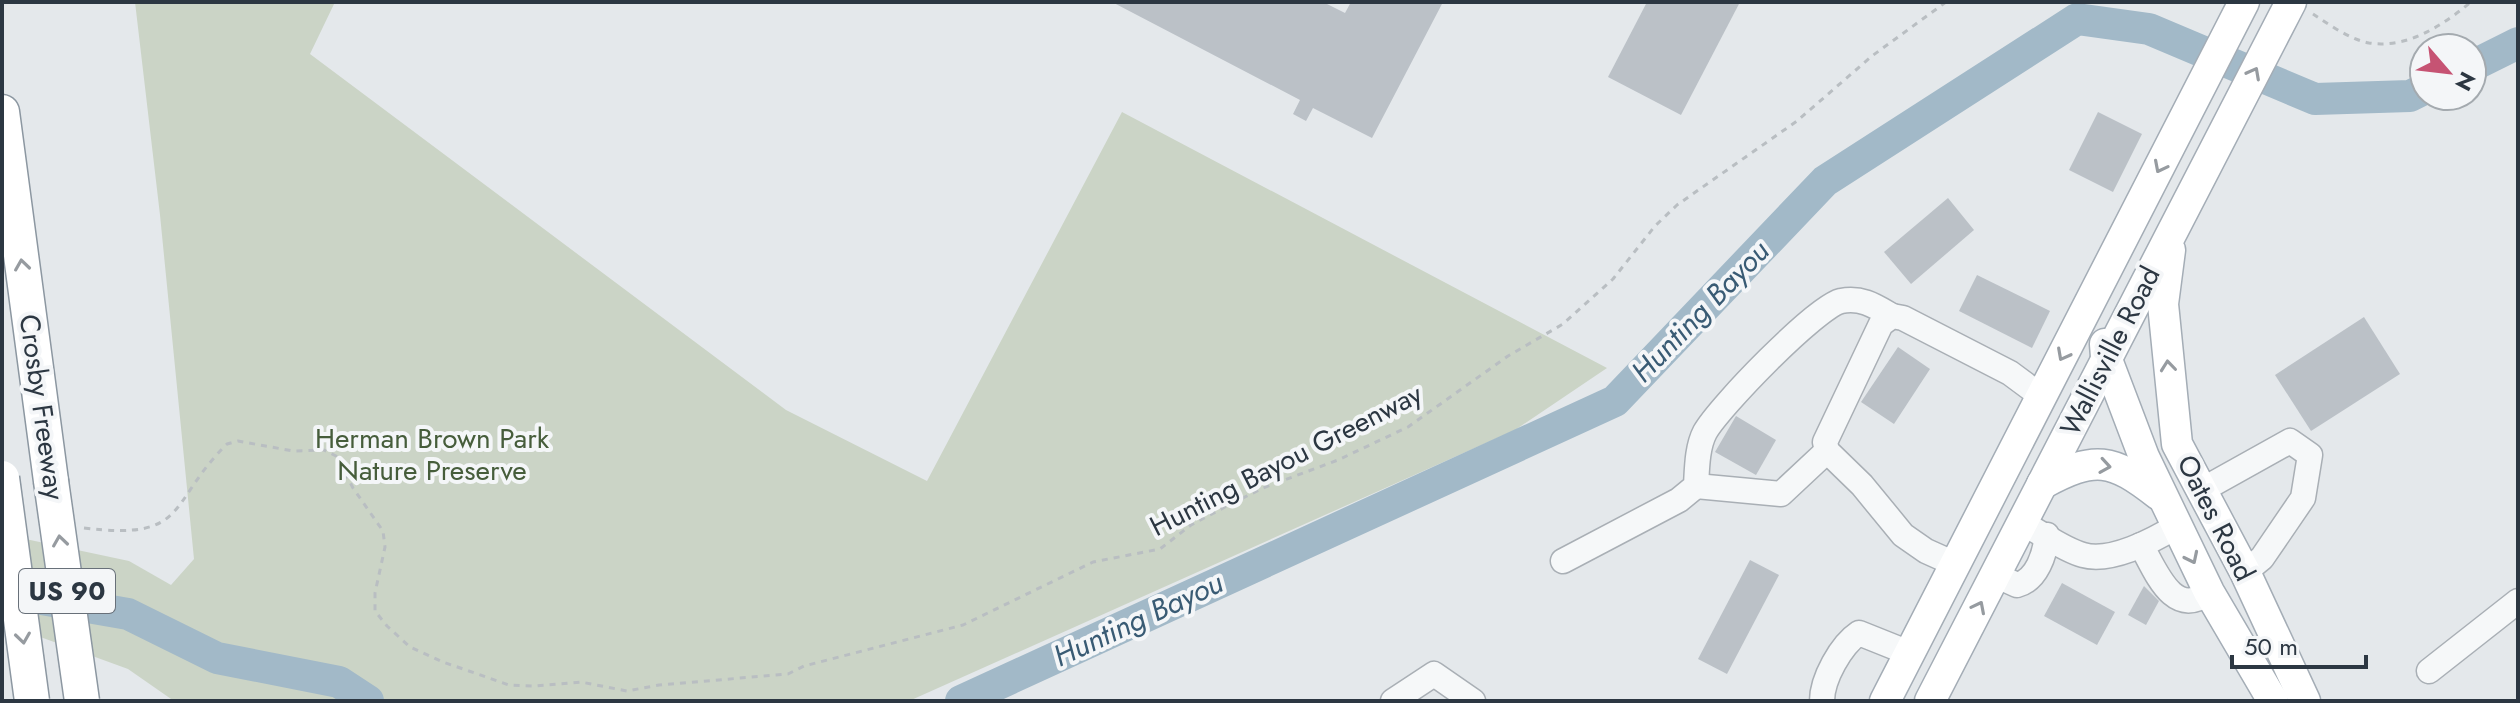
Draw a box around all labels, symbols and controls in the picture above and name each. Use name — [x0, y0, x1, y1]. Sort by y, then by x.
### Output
north arrow — [2408, 32, 2488, 112]
text: N — [2447, 66, 2484, 97]
one-way arrow — [2244, 67, 2259, 82]
one-way arrow — [2154, 158, 2169, 173]
water label: Hunting Bayou — [1621, 230, 1779, 392]
one-way arrow — [14, 258, 31, 271]
street label: Wallisville Road — [2050, 259, 2170, 443]
street label: Crosby Freeway — [9, 312, 75, 503]
one-way arrow — [2057, 347, 2072, 362]
one-way arrow — [2160, 360, 2177, 373]
street label: Hunting Bayou Greenway — [1143, 373, 1430, 547]
park label: Herman Brown Park Nature Preserve — [315, 418, 550, 491]
street label: Oates Road — [2167, 448, 2265, 588]
one-way arrow — [2098, 457, 2112, 474]
one-way arrow — [52, 534, 69, 547]
one-way arrow — [2182, 550, 2198, 565]
water label: Hunting Bayou — [1046, 561, 1230, 677]
road number: US 90 — [19, 569, 115, 613]
one-way arrow — [1969, 600, 1984, 615]
scale bar — [2232, 619, 2366, 669]
text: 50 m — [2244, 629, 2298, 664]
one-way arrow — [15, 632, 32, 645]

